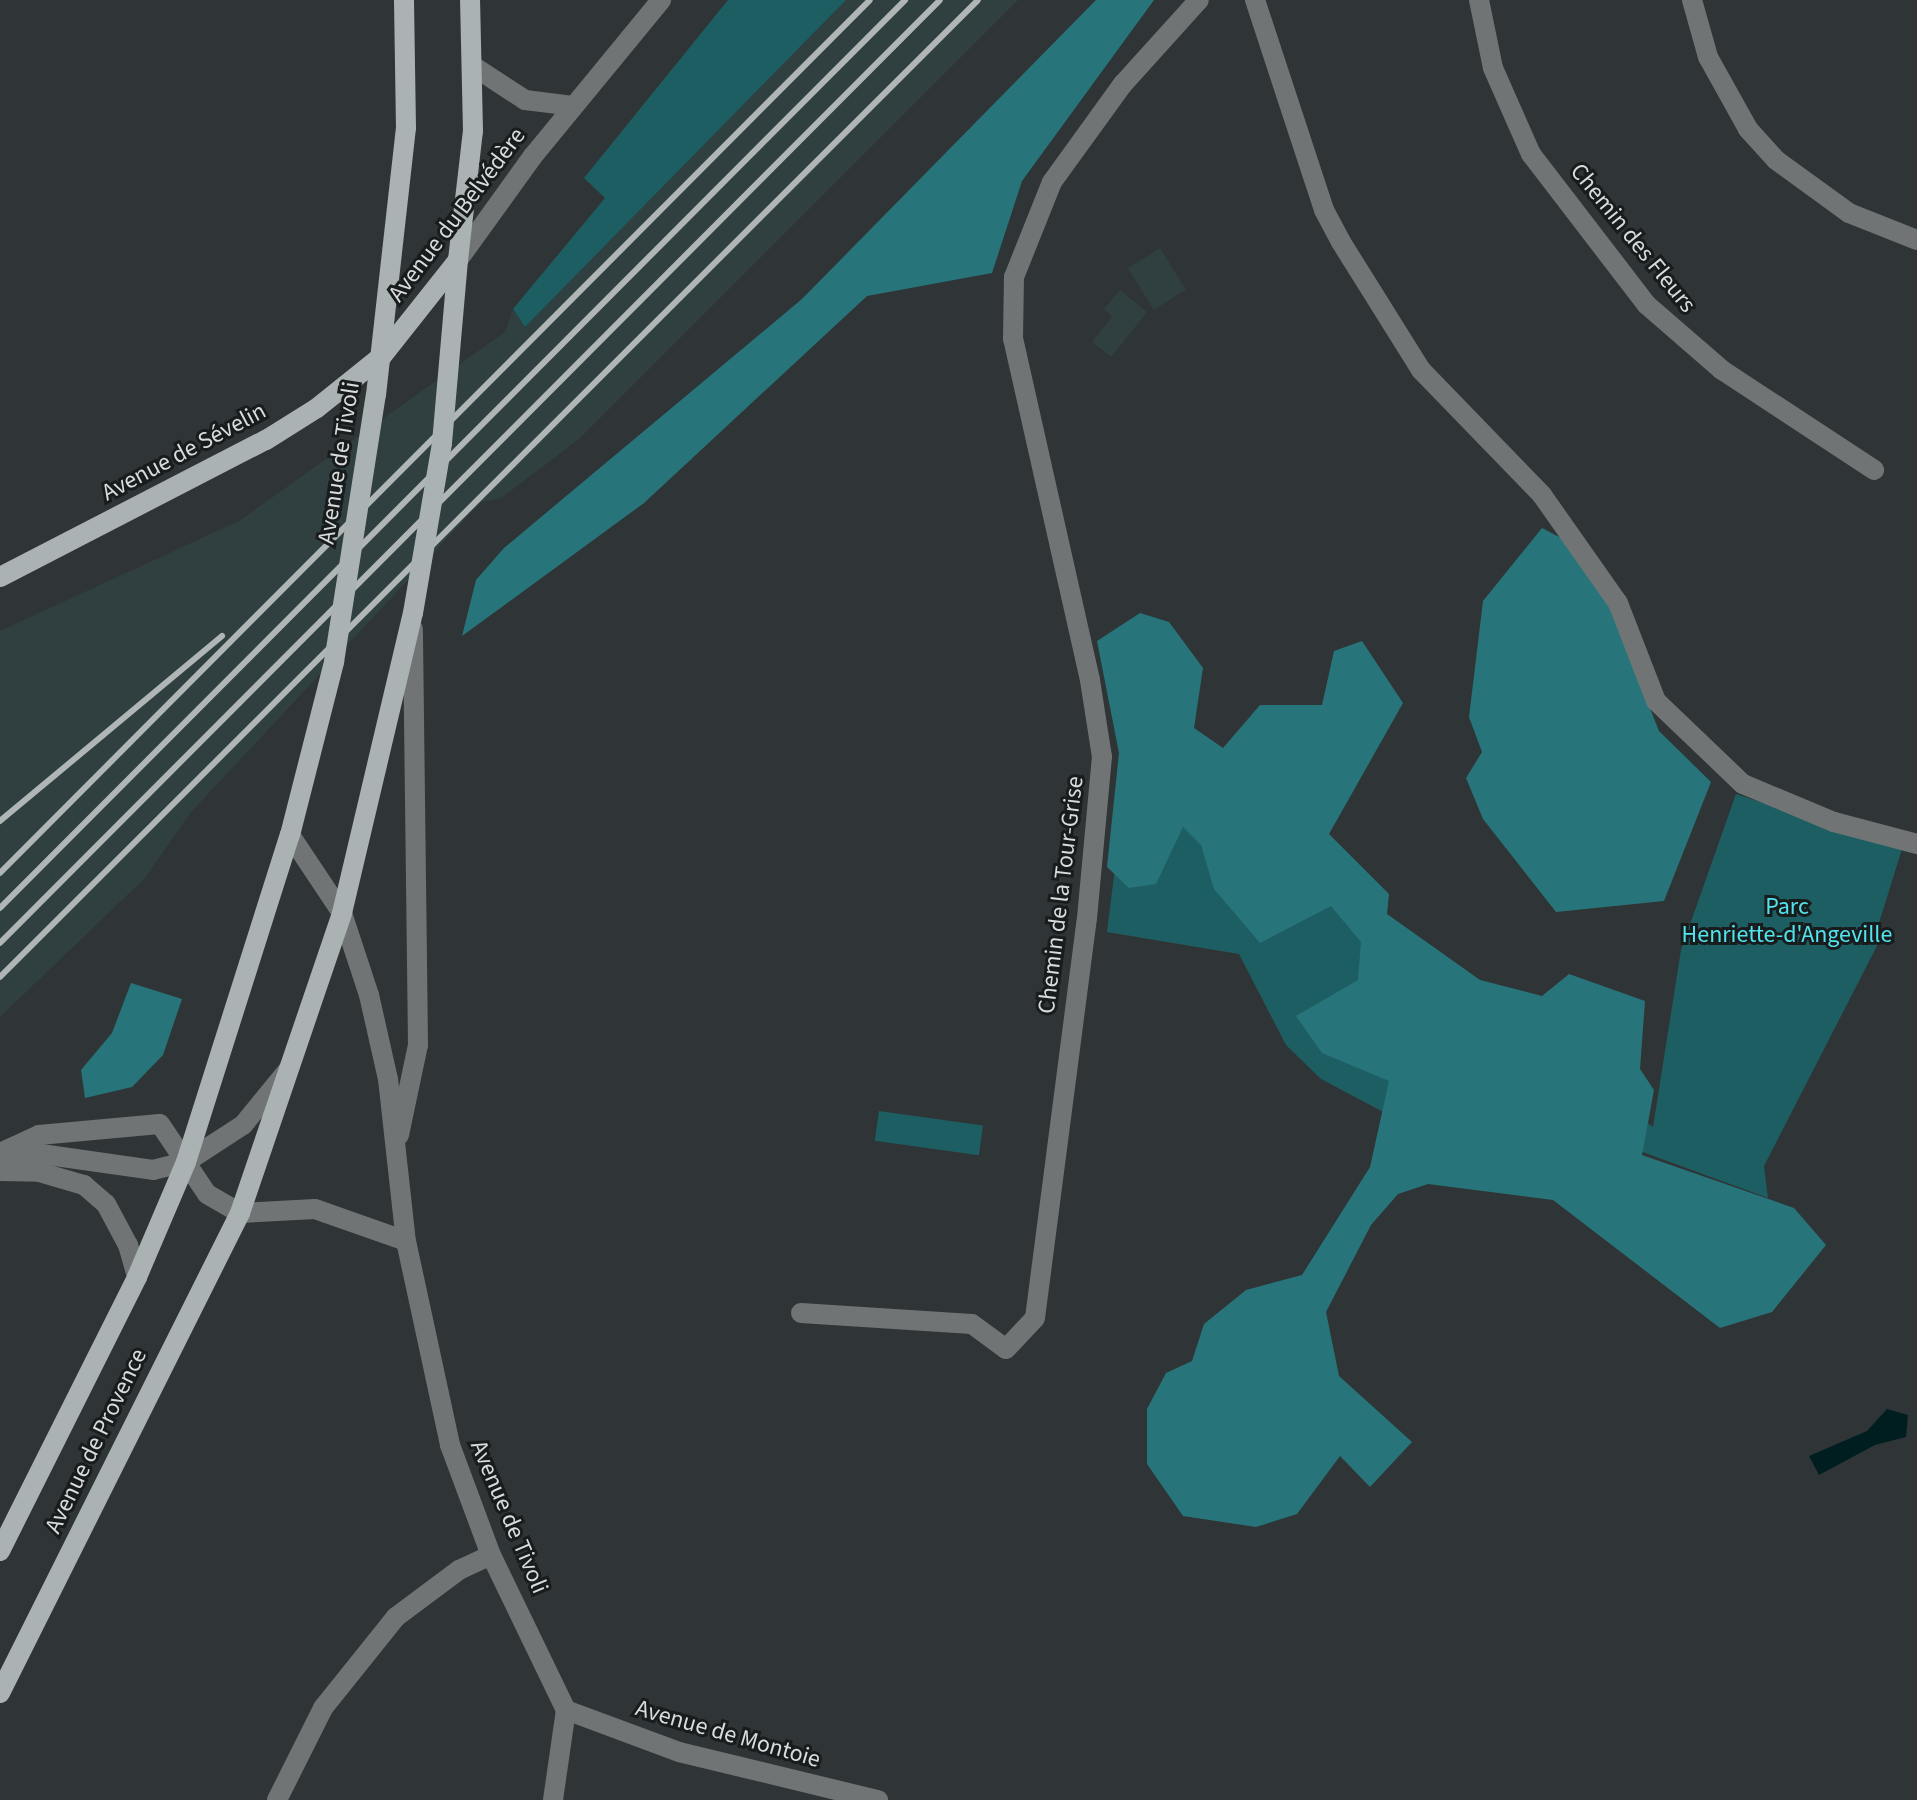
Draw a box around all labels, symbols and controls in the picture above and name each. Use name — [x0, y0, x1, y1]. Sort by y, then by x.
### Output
street label: Avenue du Belvédère — [382, 122, 532, 308]
street label: Chemin des Fleurs — [1564, 158, 1702, 318]
street label: Avenue de Tivoli — [312, 380, 366, 546]
street label: Avenue de Sévelin — [97, 397, 271, 507]
street label: Chemin de la Tour-Grise — [1032, 775, 1090, 1015]
park label: Parc Henriette-d'Angeville — [1682, 893, 1892, 949]
street label: Avenue de Provence — [39, 1344, 153, 1538]
street label: Avenue de Tivoli — [464, 1436, 554, 1598]
street label: Avenue de Montoie — [632, 1694, 824, 1774]

